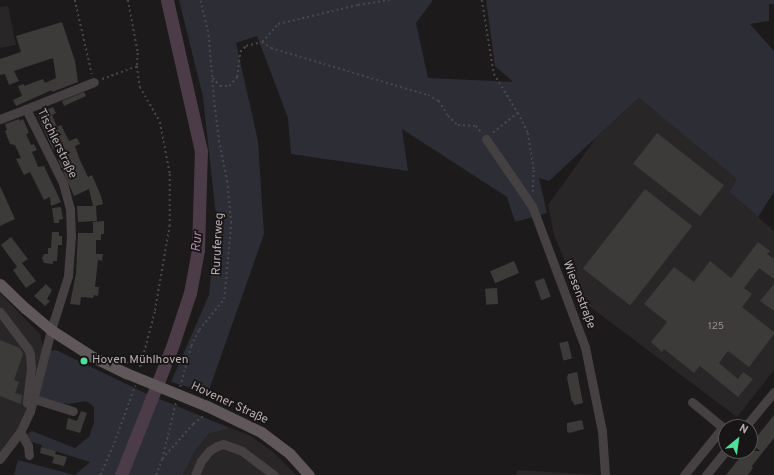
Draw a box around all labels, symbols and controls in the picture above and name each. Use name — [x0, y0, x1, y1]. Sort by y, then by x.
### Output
street label: Tischlerstraße — [33, 107, 79, 181]
street label: Ruruferweg — [210, 212, 228, 276]
water label: Rur — [190, 231, 206, 253]
street label: Wiesenstraße — [558, 259, 598, 331]
house number: 125 — [708, 321, 724, 333]
place label: Hoven Mühlhoven — [92, 354, 189, 368]
marker: Hoven Mühlhoven — [79, 356, 89, 366]
street label: Hovener Straße — [188, 380, 270, 428]
north arrow — [718, 419, 758, 459]
text: N — [736, 421, 750, 437]

